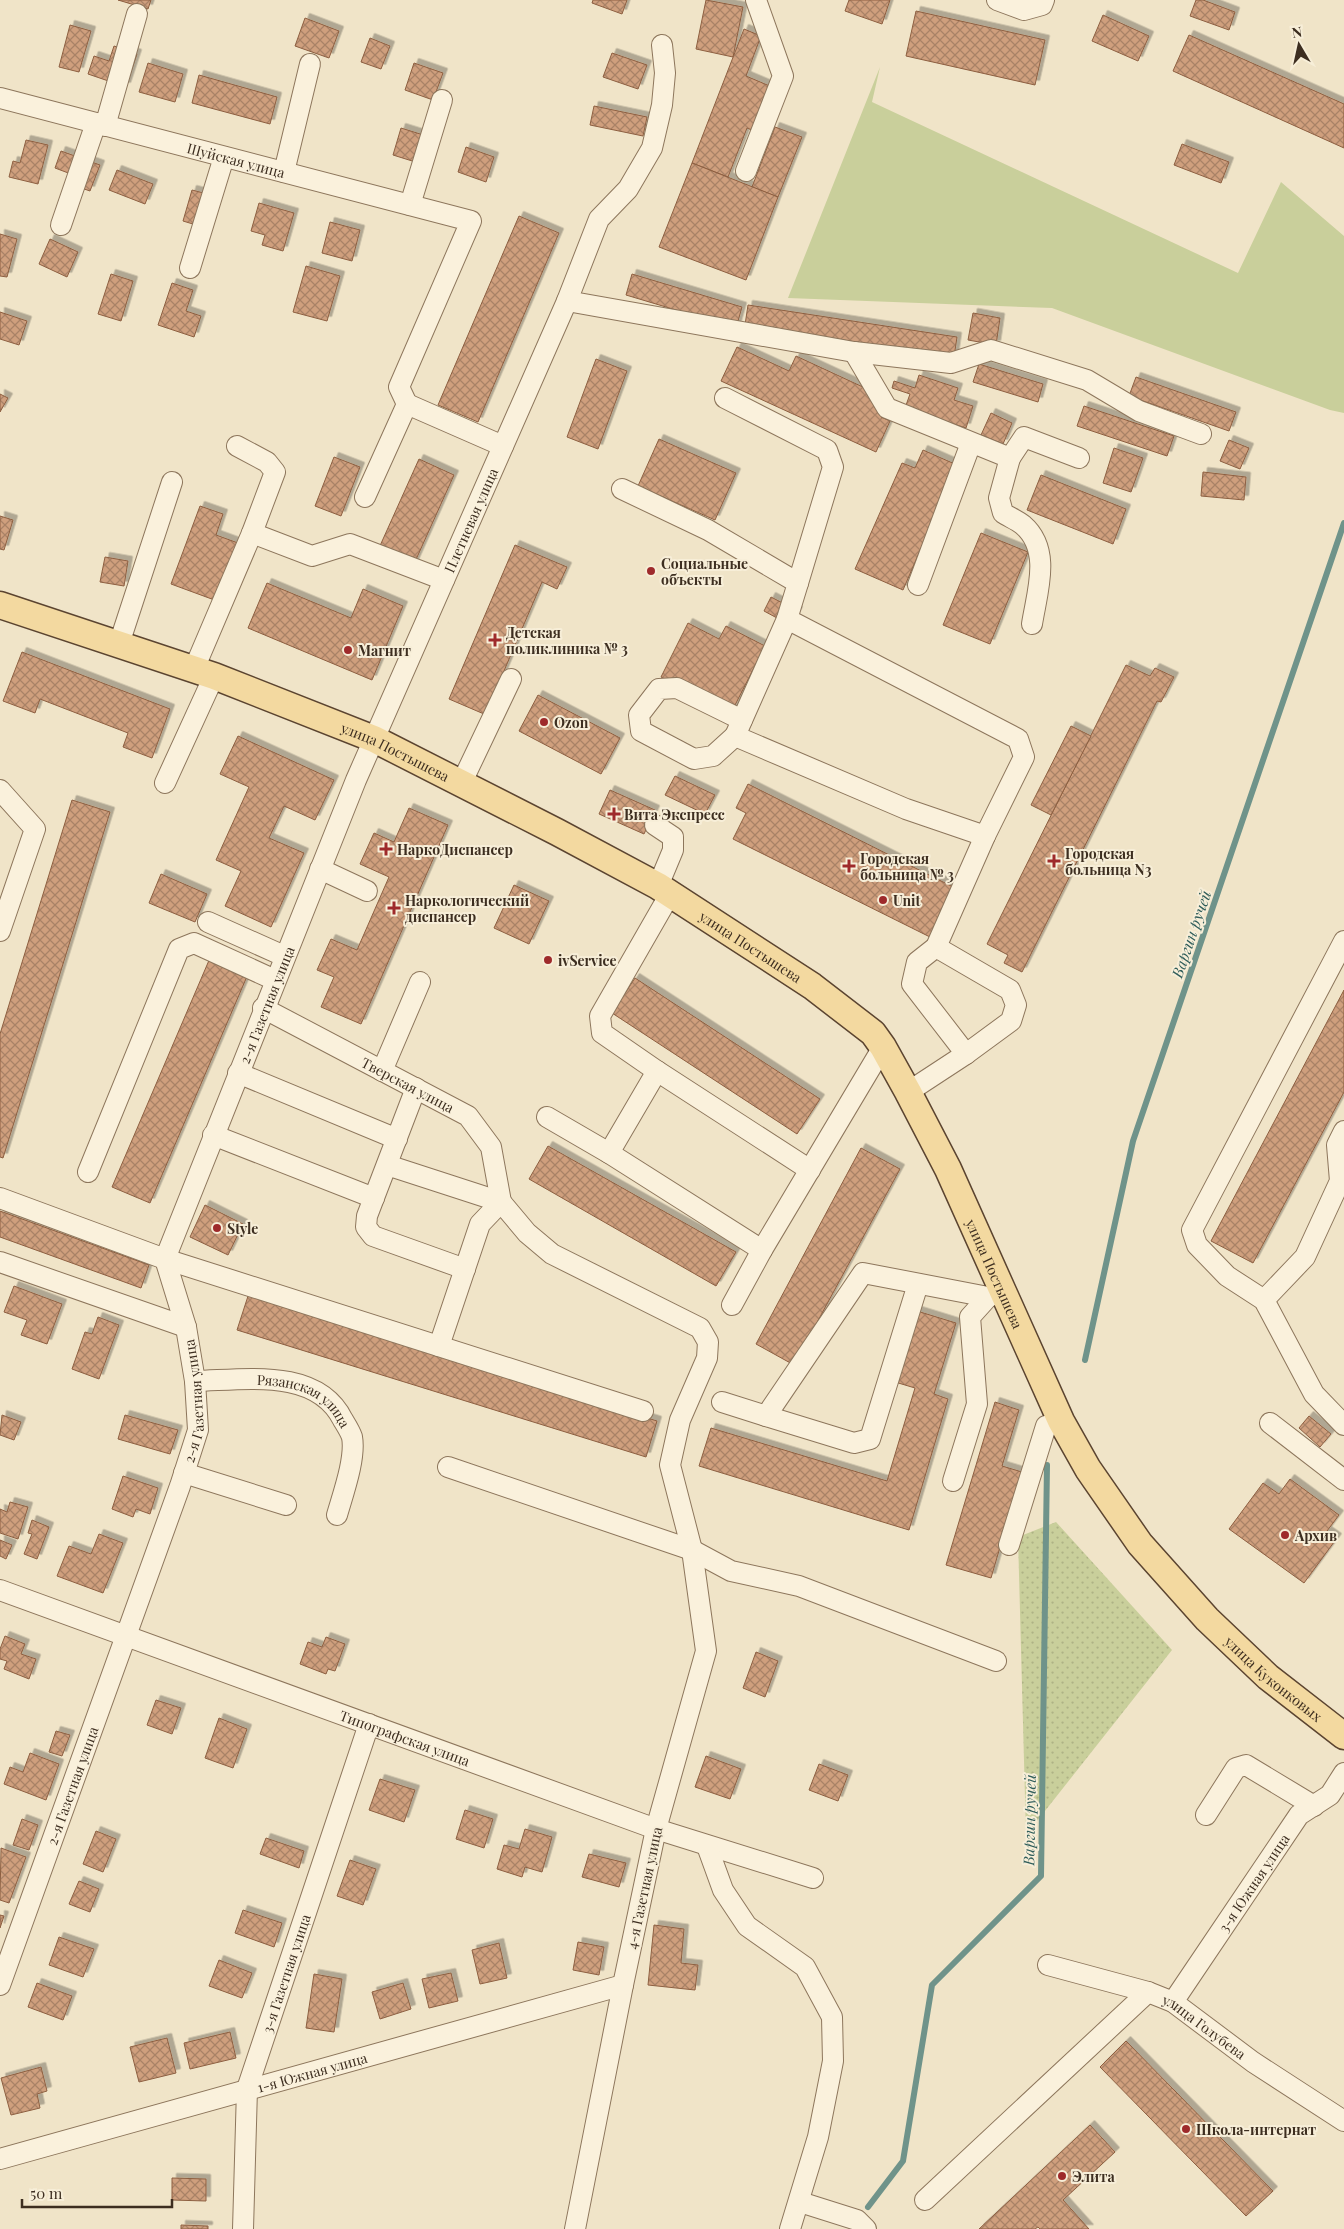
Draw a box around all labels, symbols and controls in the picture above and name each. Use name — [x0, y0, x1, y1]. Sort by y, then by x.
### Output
north arrow — [1274, 20, 1324, 70]
text: N — [1290, 21, 1303, 42]
street label: Шуйская улица — [185, 138, 287, 182]
street label: Плетневая улица — [439, 465, 502, 575]
place label: Социальные объекты — [661, 554, 748, 589]
marker: Социальные объекты — [645, 565, 657, 577]
place label: Детская поликлиника № 3 — [506, 623, 628, 658]
marker: Детская поликлиника № 3 — [488, 633, 502, 647]
place label: Магнит — [358, 641, 411, 660]
marker: Магнит — [342, 644, 354, 656]
place label: Ozon — [554, 713, 589, 732]
marker: Ozon — [538, 716, 550, 728]
street label: улица Постышева — [337, 717, 453, 785]
place label: Вита Экспресс — [624, 805, 725, 824]
marker: Вита Экспресс — [608, 808, 620, 820]
place label: НаркоДиспансер — [397, 840, 513, 859]
marker: НаркоДиспансер — [379, 842, 393, 856]
place label: Городская больница N3 — [1065, 844, 1152, 879]
place label: Городская больница № 3 — [860, 849, 954, 884]
marker: Городская больница N3 — [1047, 854, 1061, 868]
marker: Городская больница № 3 — [842, 859, 856, 873]
water label: Варгин ручей — [1166, 887, 1215, 981]
place label: Наркологический диспансер — [405, 891, 529, 926]
place label: Unit — [893, 891, 920, 910]
marker: Unit — [877, 894, 889, 906]
marker: Наркологический диспансер — [387, 901, 401, 915]
street label: улица Постышева — [695, 906, 806, 986]
street label: 2-я Газетная улица — [234, 943, 298, 1066]
place label: ivService — [558, 951, 617, 970]
marker: ivService — [542, 954, 554, 966]
street label: Тверская улица — [358, 1052, 458, 1117]
street label: улица Постышева — [962, 1215, 1028, 1331]
place label: Style — [227, 1219, 258, 1238]
marker: Style — [211, 1222, 223, 1234]
street label: 2-я Газетная улица — [179, 1338, 208, 1465]
street label: Рязанская улица — [257, 1369, 355, 1431]
place label: Архив — [1294, 1526, 1337, 1545]
marker: Архив — [1279, 1529, 1291, 1541]
street label: улица Куконковых — [1220, 1631, 1327, 1726]
street label: Типографская улица — [337, 1705, 473, 1770]
street label: 2-я Газетная улица — [42, 1724, 102, 1847]
water label: Варгин ручей — [1018, 1774, 1040, 1867]
street label: 4-я Газетная улица — [622, 1825, 666, 1951]
street label: 3-я Южная улица — [1214, 1830, 1293, 1935]
street label: 3-я Газетная улица — [257, 1911, 314, 2035]
street label: улица Голубева — [1159, 1989, 1250, 2063]
street label: 1-я Южная улица — [255, 2047, 369, 2096]
place label: Школа-интернат — [1196, 2120, 1316, 2139]
marker: Школа-интернат — [1180, 2123, 1192, 2135]
place label: Элита — [1072, 2167, 1115, 2186]
marker: Элита — [1056, 2170, 1068, 2182]
scale bar — [22, 2176, 172, 2208]
text: 50 m — [30, 2183, 63, 2203]

